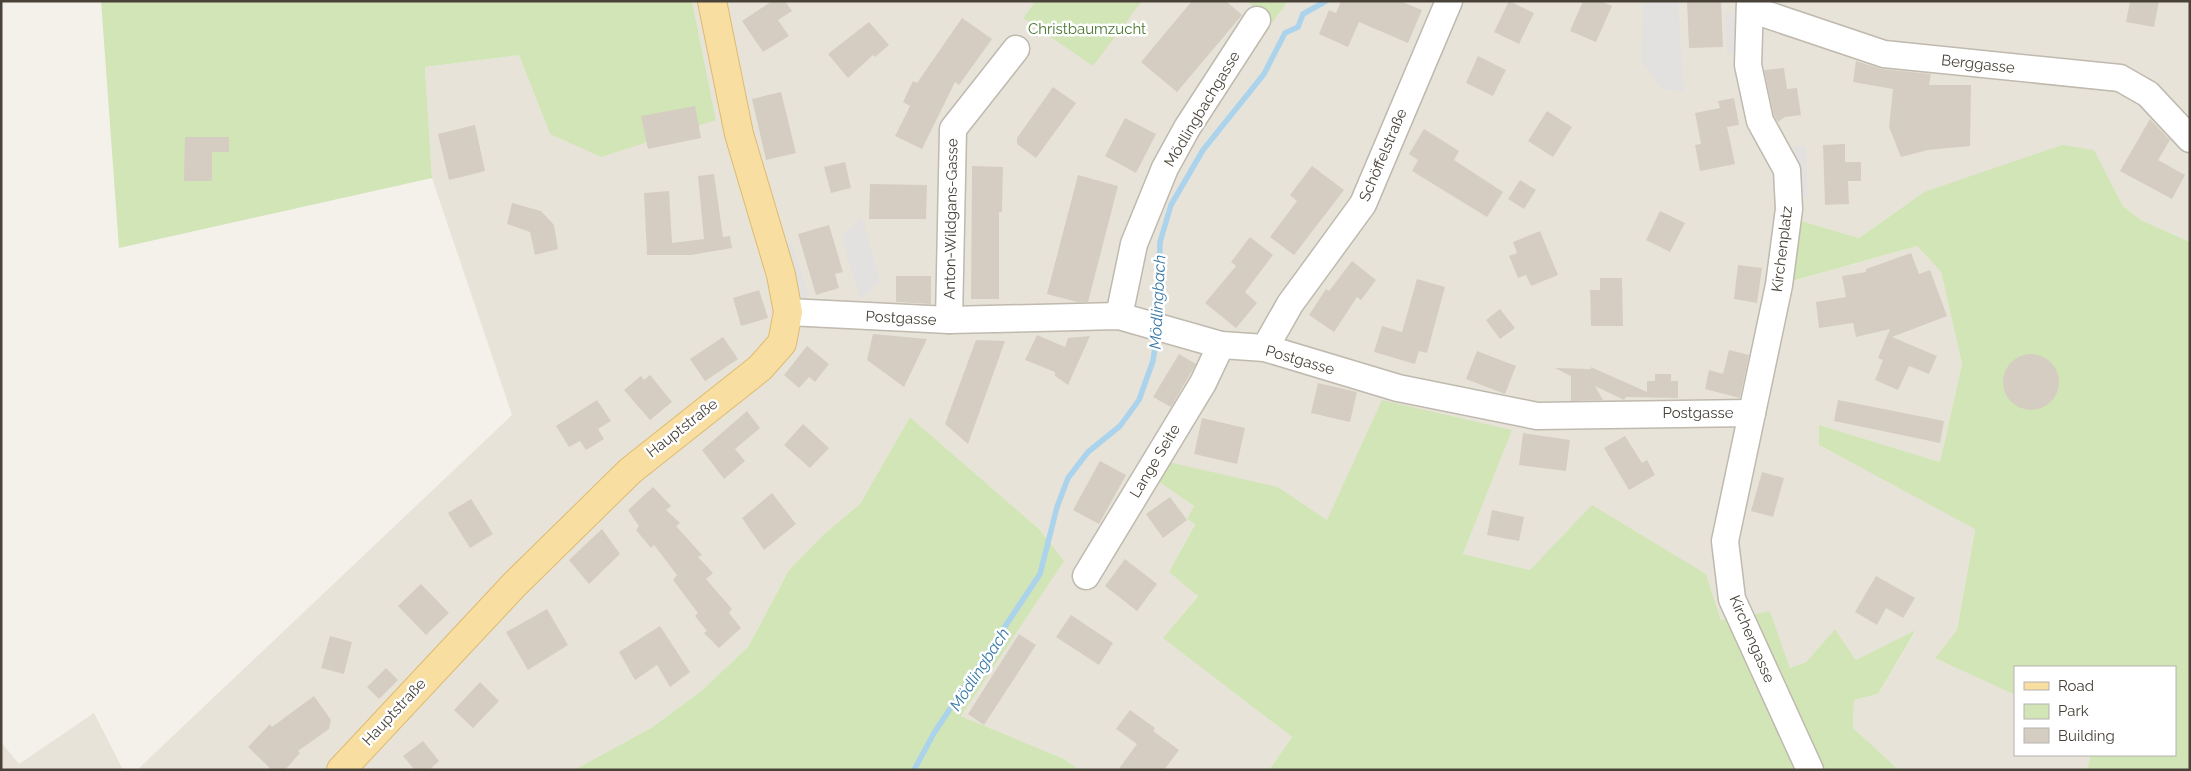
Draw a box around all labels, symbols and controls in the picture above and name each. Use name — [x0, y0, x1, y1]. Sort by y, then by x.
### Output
park label: Christbaumzucht — [1028, 20, 1146, 38]
street label: Mödlingbachgasse — [1160, 48, 1244, 170]
street label: Berggasse — [1940, 51, 2016, 77]
street label: Schöffelstraße — [1355, 106, 1411, 204]
street label: Anton-Wildgans-Gasse — [941, 138, 961, 300]
street label: Kirchenplatz — [1768, 205, 1796, 293]
water label: Mödlingbach — [1146, 254, 1169, 350]
street label: Postgasse — [865, 307, 937, 329]
street label: Postgasse — [1263, 342, 1337, 378]
street label: Hauptstraße — [643, 395, 721, 461]
street label: Postgasse — [1663, 404, 1734, 422]
street label: Lange Seite — [1126, 421, 1184, 501]
street label: Kirchengasse — [1726, 593, 1779, 686]
water label: Mödlingbach — [946, 624, 1013, 714]
legend — [2014, 666, 2176, 756]
street label: Hauptstraße — [358, 675, 430, 749]
text: Road — [2058, 677, 2094, 695]
text: Park — [2058, 702, 2089, 720]
text: Building — [2058, 727, 2115, 745]

